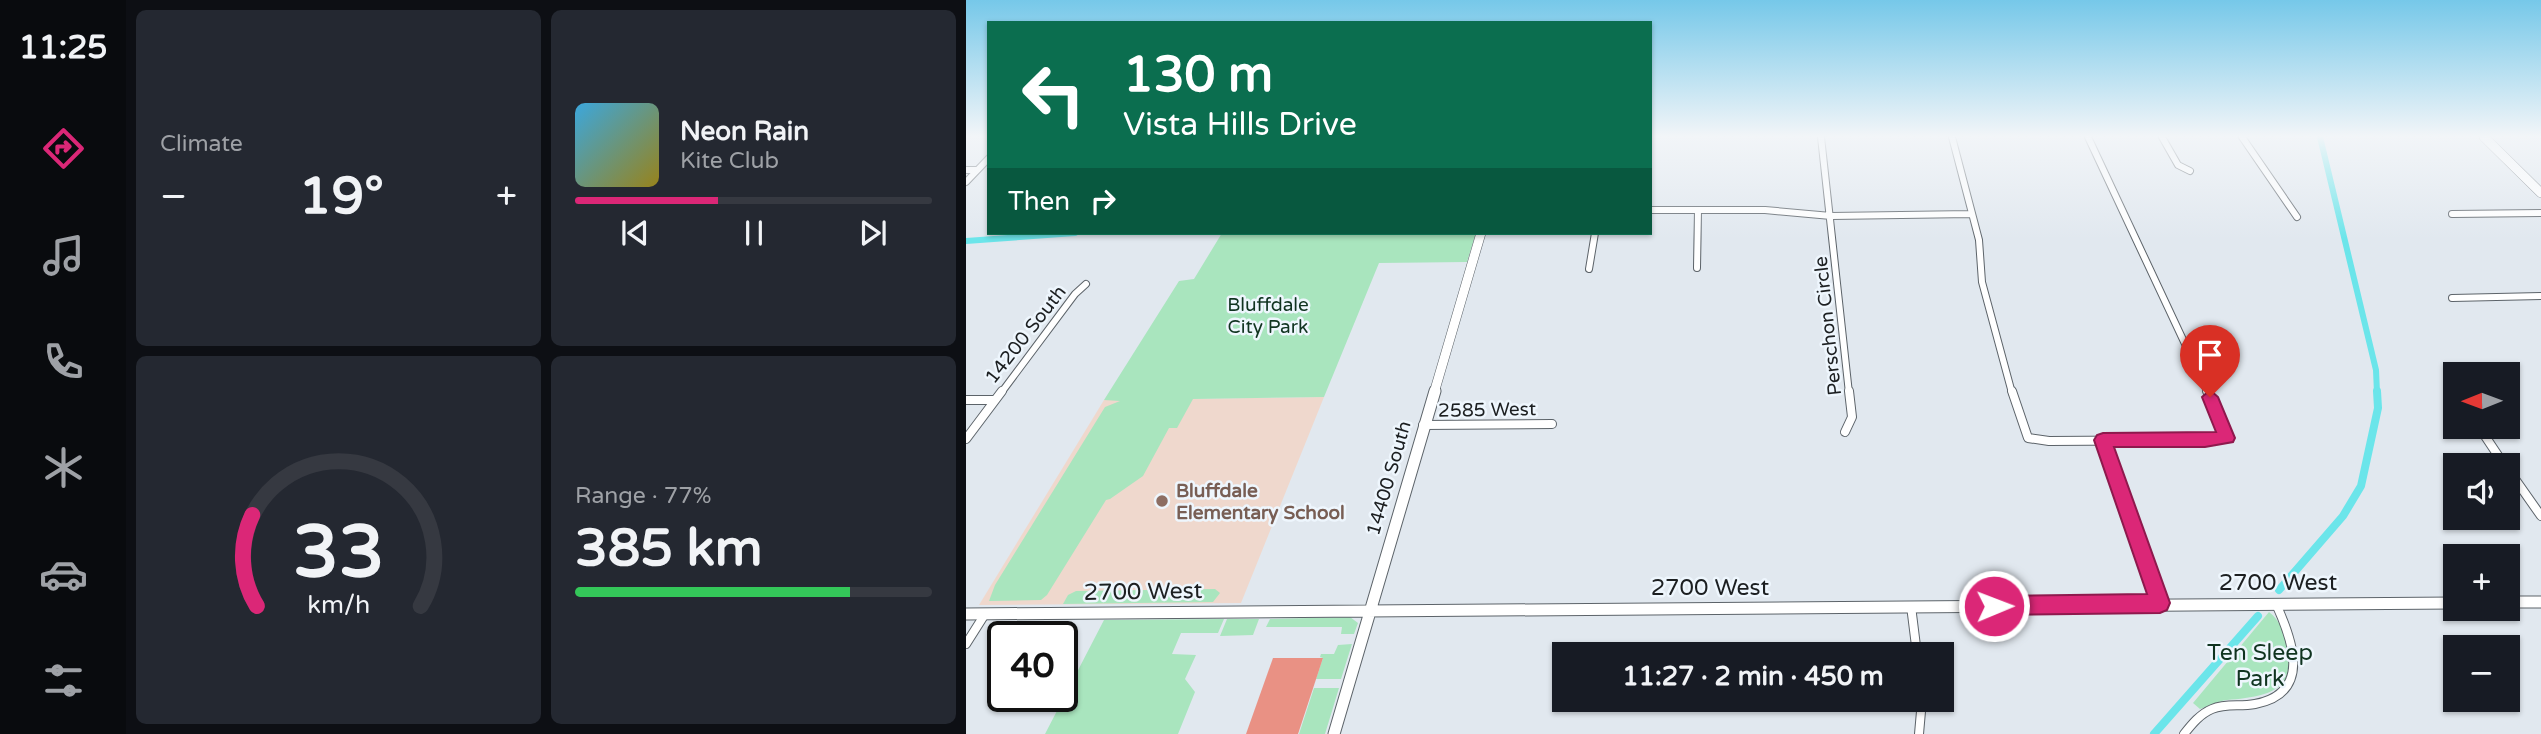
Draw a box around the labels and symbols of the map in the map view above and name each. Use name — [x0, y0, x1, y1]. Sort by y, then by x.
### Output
street label: Perschon Circle — [1810, 255, 1846, 397]
street label: 14200 South — [981, 281, 1071, 388]
park label: Bluffdale City Park — [1227, 294, 1309, 338]
pin — [2180, 325, 2240, 397]
north arrow — [2443, 362, 2520, 439]
street label: 2585 West — [1438, 398, 1536, 422]
street label: 14400 South — [1362, 418, 1416, 538]
place label: Bluffdale Elementary School — [1176, 480, 1345, 525]
marker: Bluffdale Elementary School — [1154, 493, 1170, 509]
position arrow — [1957, 569, 2031, 643]
street label: 2700 West — [2219, 569, 2338, 597]
street label: 2700 West — [1651, 574, 1770, 602]
street label: 2700 West — [1083, 577, 1203, 607]
speed limit sign: 40 — [987, 621, 1078, 712]
park label: Ten Sleep Park — [2207, 639, 2313, 693]

